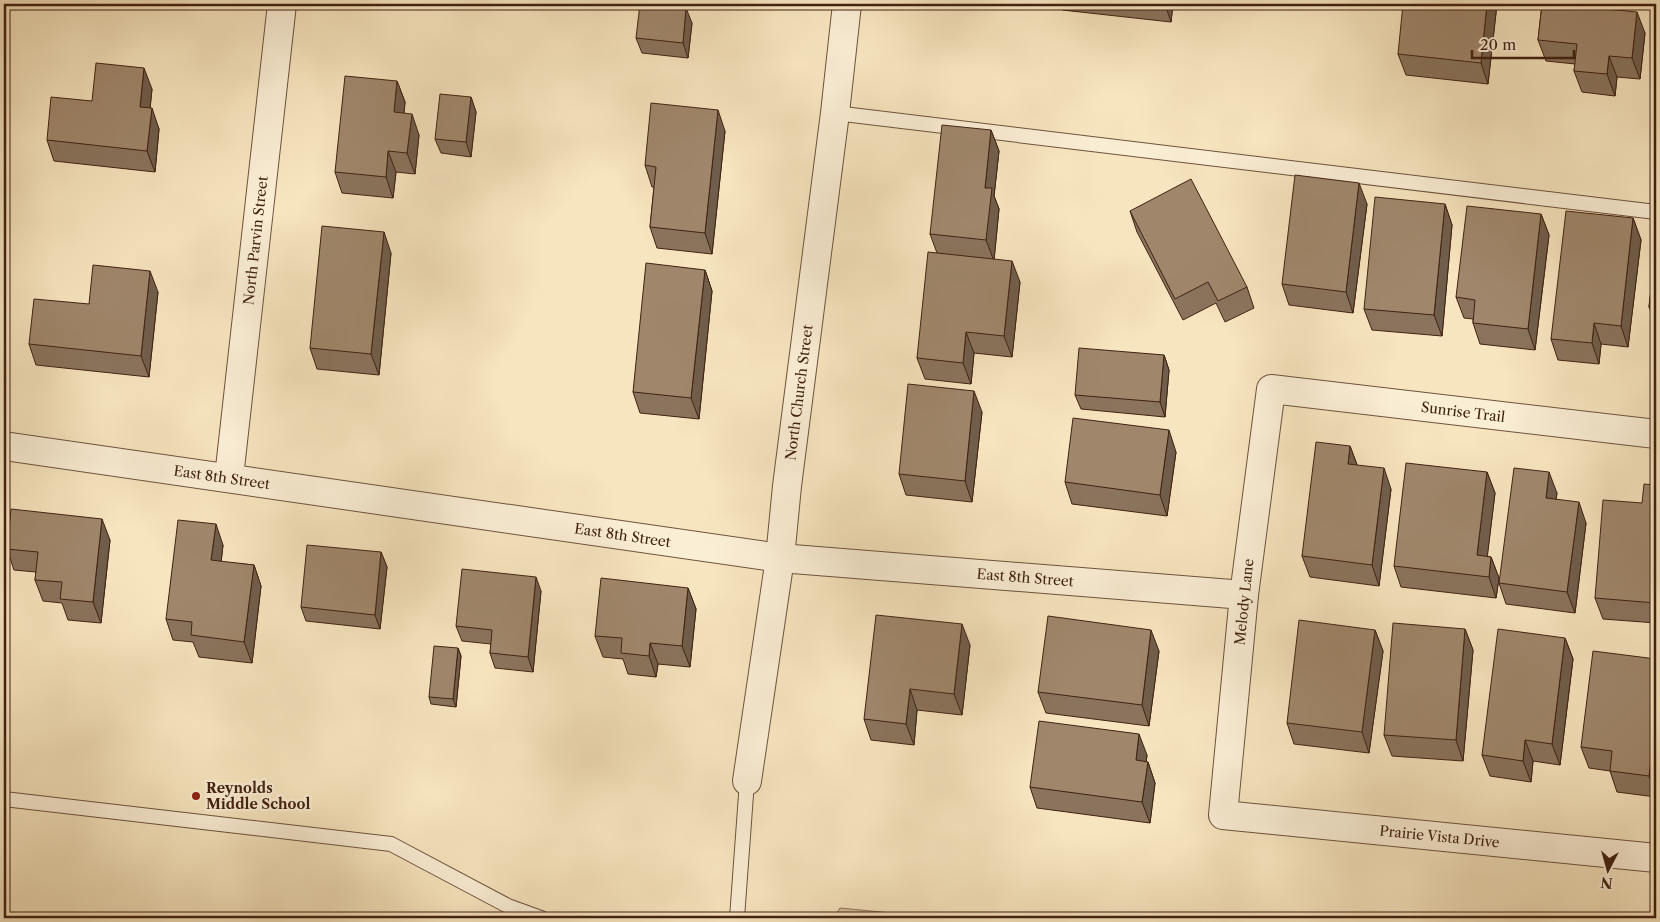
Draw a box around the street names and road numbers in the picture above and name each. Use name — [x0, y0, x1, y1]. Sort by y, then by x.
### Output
street label: North Parvin Street — [239, 175, 272, 306]
street label: North Church Street — [781, 324, 817, 461]
street label: Sunrise Trail — [1420, 398, 1506, 426]
street label: East 8th Street — [172, 462, 271, 493]
street label: East 8th Street — [573, 519, 672, 551]
street label: Melody Lane — [1230, 558, 1258, 646]
street label: East 8th Street — [976, 565, 1074, 590]
street label: Prairie Vista Drive — [1379, 822, 1501, 851]

